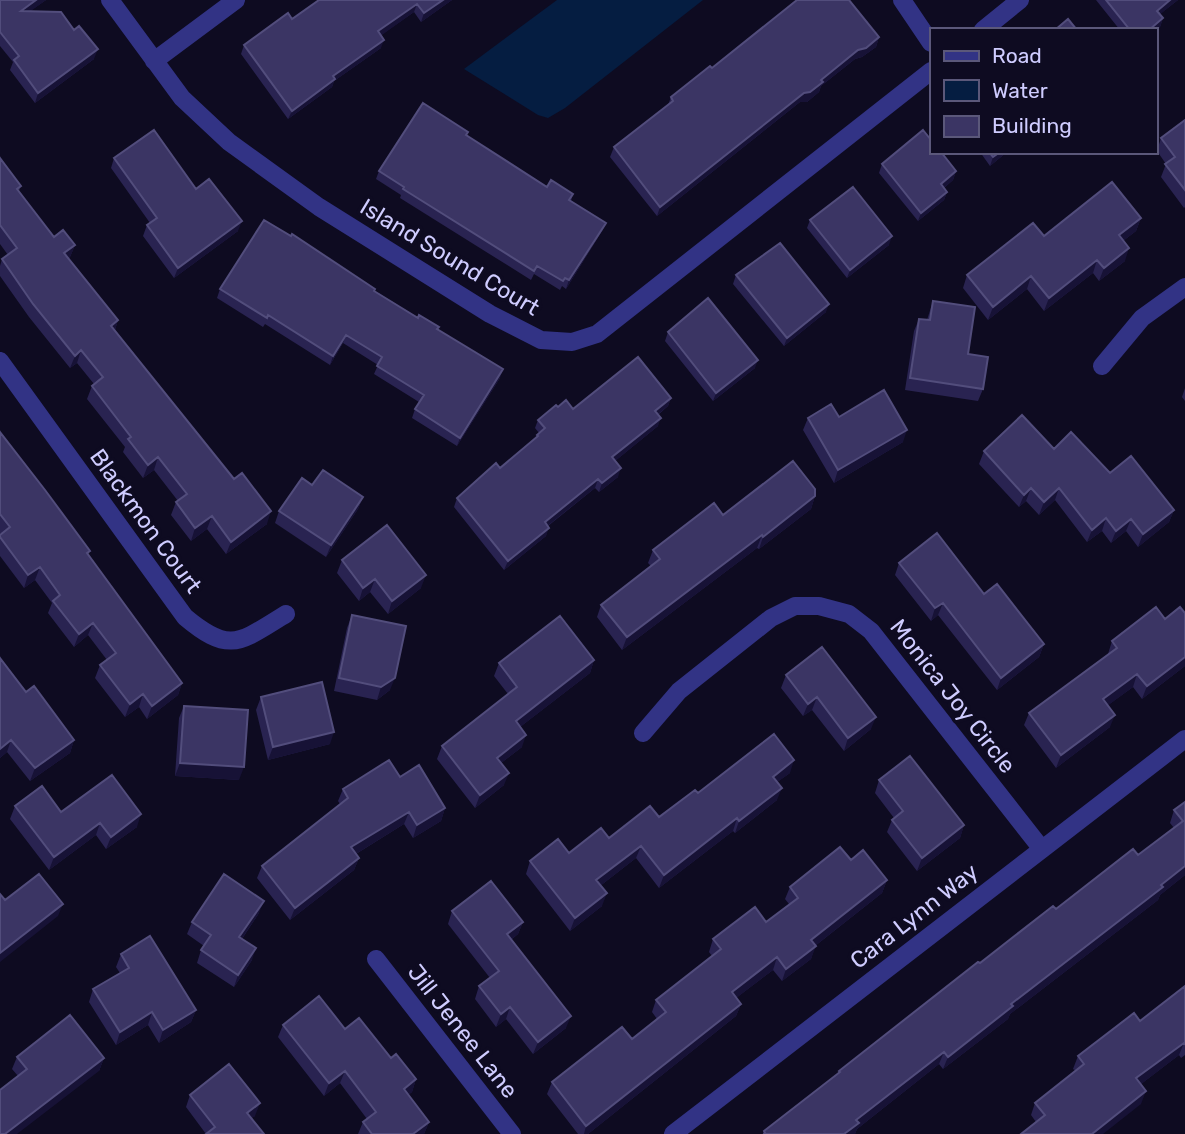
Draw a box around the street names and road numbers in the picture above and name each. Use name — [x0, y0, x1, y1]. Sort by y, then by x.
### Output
street label: Island Sound Court — [355, 192, 545, 322]
street label: Blackmon Court — [84, 443, 208, 599]
street label: Monica Joy Circle — [884, 613, 1022, 779]
street label: Cara Lynn Way — [845, 857, 984, 975]
street label: Jill Jenee Lane — [402, 958, 524, 1104]

